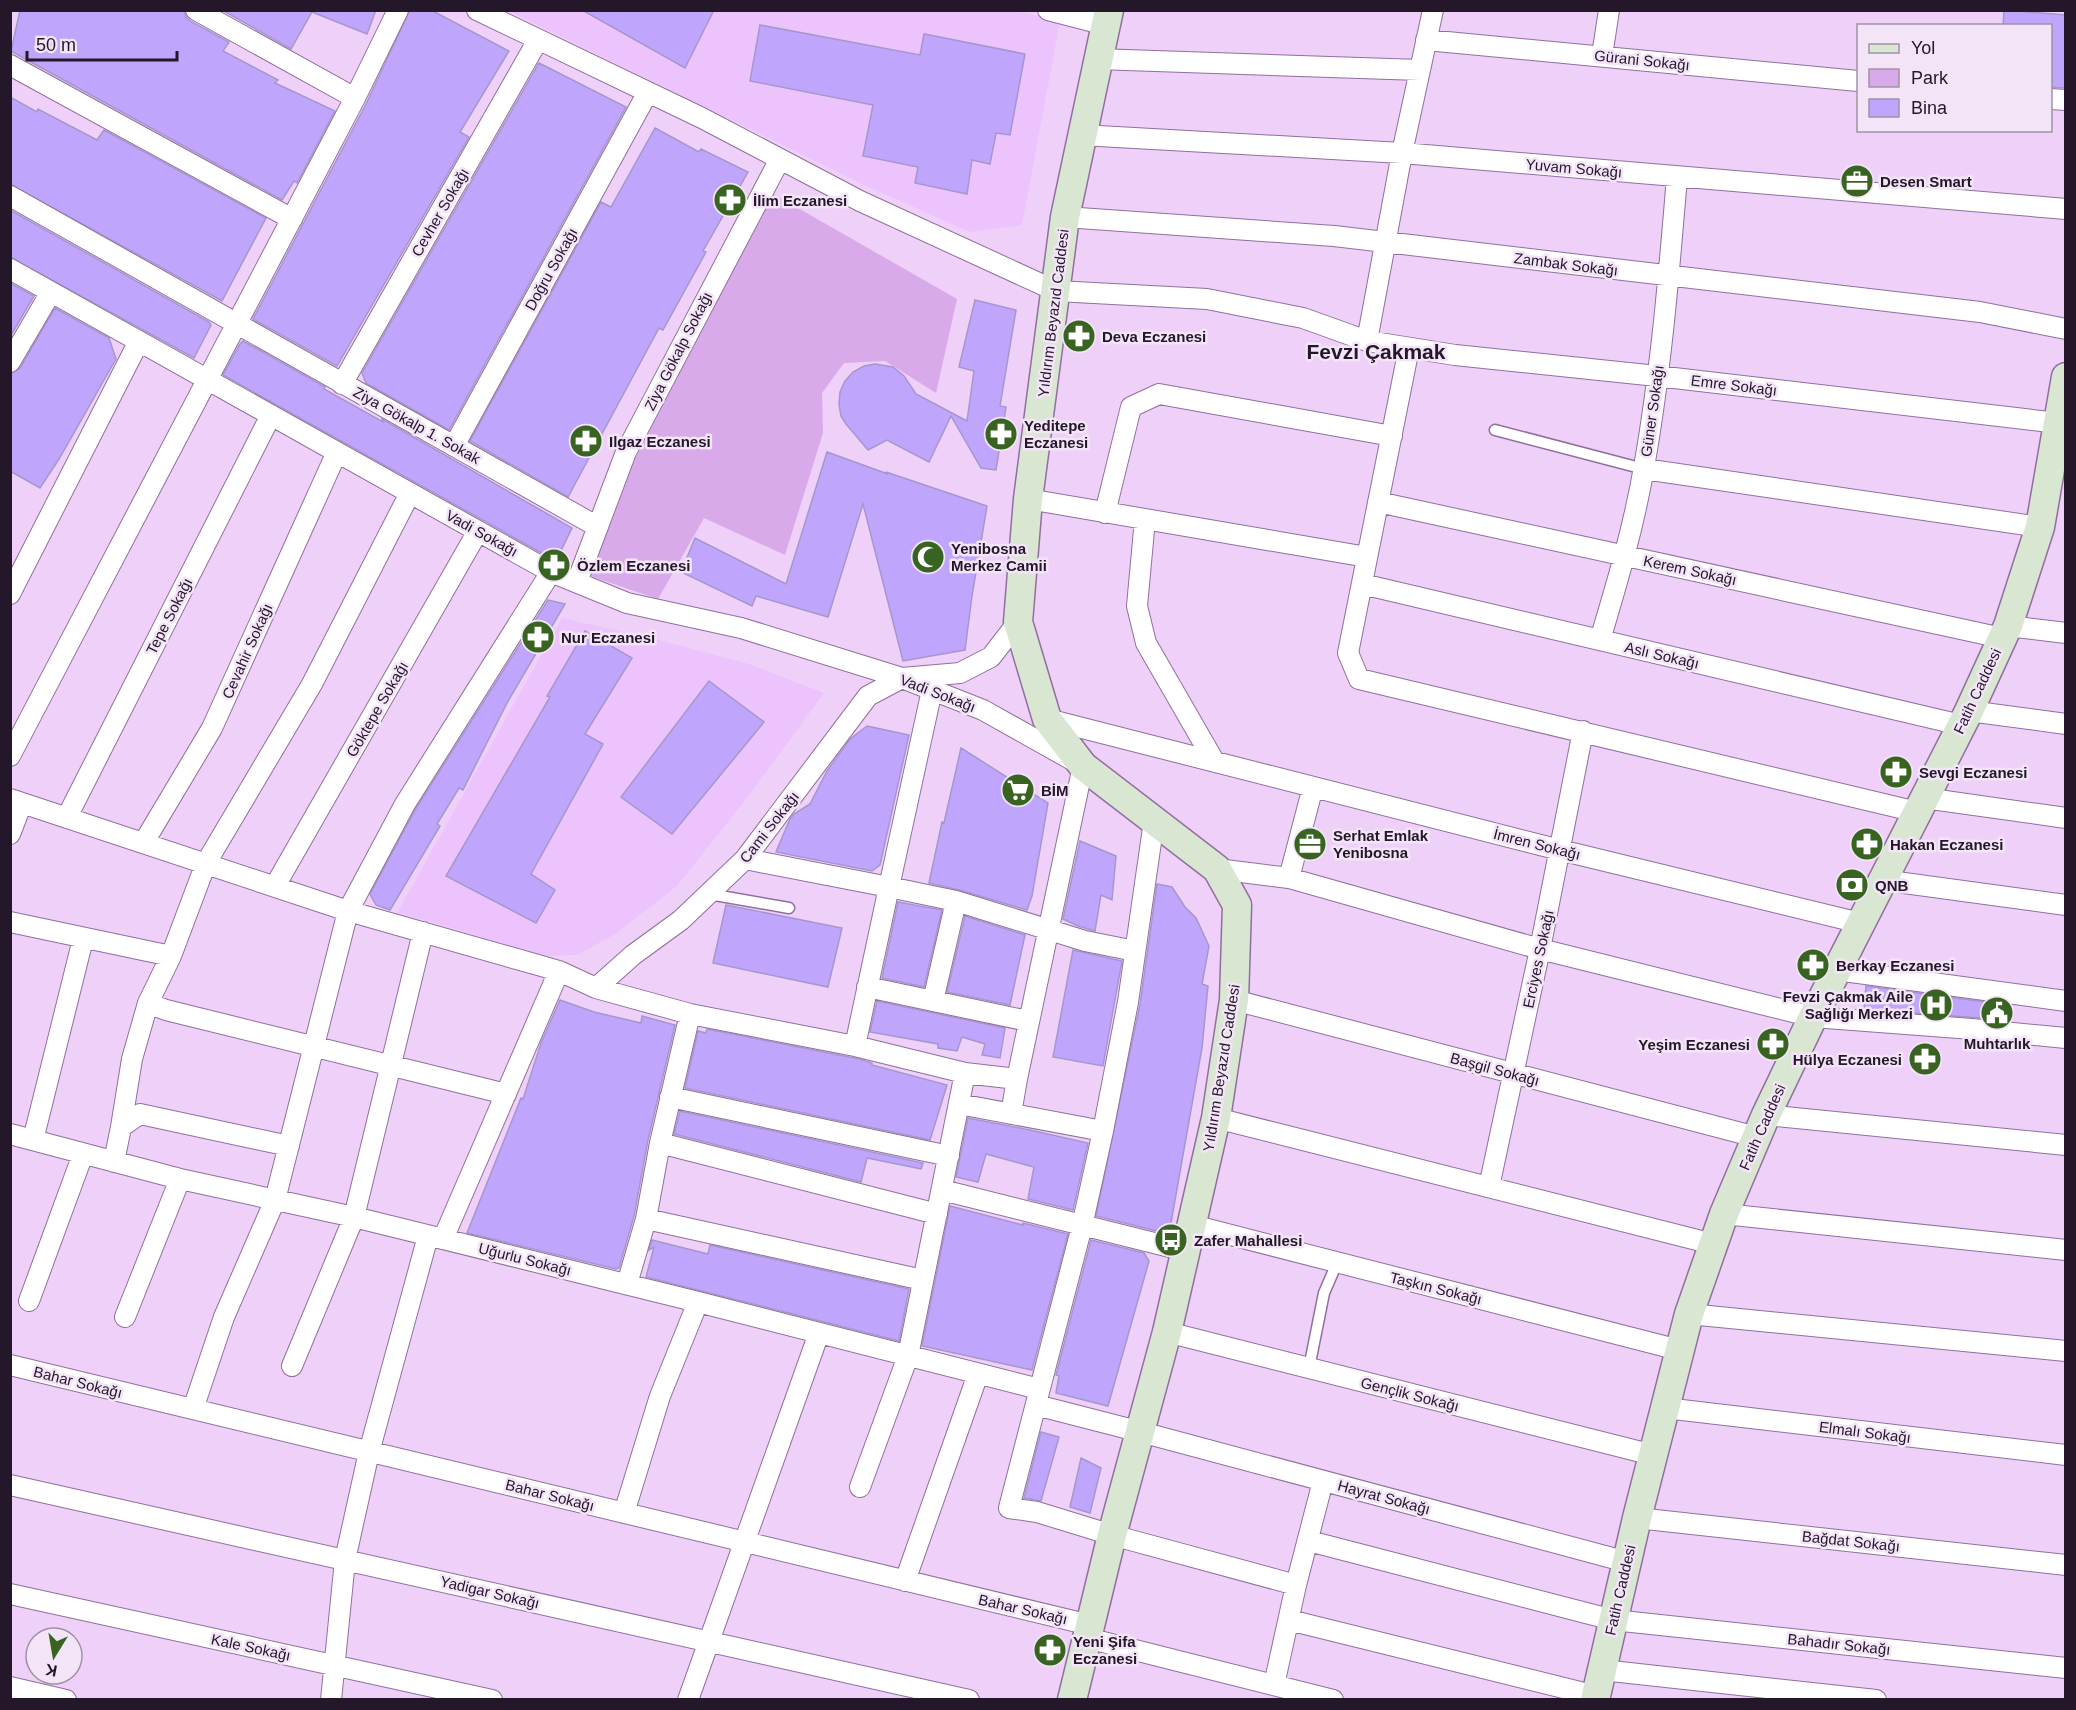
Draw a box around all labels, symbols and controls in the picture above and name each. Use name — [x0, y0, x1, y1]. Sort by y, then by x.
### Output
scale bar — [27, 24, 177, 62]
legend — [1857, 24, 2052, 132]
text: 50 m — [36, 35, 76, 55]
text: Yol — [1911, 38, 1935, 58]
street label: Gürani Sokağı — [1593, 47, 1691, 73]
text: Park — [1911, 68, 1949, 88]
text: Bina — [1911, 98, 1948, 118]
street label: Yuvam Sokağı — [1525, 155, 1623, 181]
office icon: Desen Smart — [1839, 163, 1875, 199]
street label: Cevher Sokağı — [408, 165, 472, 259]
place label: Desen Smart — [1880, 173, 1972, 190]
pharmacy icon: İlim Eczanesi — [712, 182, 748, 218]
place label: İlim Eczanesi — [753, 192, 847, 209]
street label: Doğru Sokağı — [521, 225, 581, 313]
street label: Yıldırım Beyazıd Caddesi — [1034, 228, 1072, 398]
street label: Zambak Sokağı — [1513, 249, 1619, 279]
street label: Ziya Gökalp Sokağı — [641, 289, 715, 413]
pharmacy icon: Deva Eczanesi — [1061, 318, 1097, 354]
place label: Deva Eczanesi — [1102, 328, 1206, 345]
district label: Fevzi Çakmak — [1307, 340, 1446, 363]
street label: Güner Sokağı — [1637, 364, 1667, 458]
street label: Emre Sokağı — [1690, 371, 1778, 399]
street label: Ziya Gökalp 1. Sokak — [351, 383, 484, 467]
pharmacy icon: Yeditepe Eczanesi — [983, 416, 1019, 452]
place label: Yeditepe Eczanesi — [1024, 417, 1088, 451]
pharmacy icon: Ilgaz Eczanesi — [568, 423, 604, 459]
place label: Ilgaz Eczanesi — [609, 433, 711, 450]
street label: Vadi Sokağı — [443, 506, 521, 560]
mosque icon: Yenibosna Merkez Camii — [910, 539, 946, 575]
place label: Yenibosna Merkez Camii — [951, 540, 1047, 574]
pharmacy icon: Özlem Eczanesi — [536, 547, 572, 583]
street label: Kerem Sokağı — [1642, 552, 1738, 588]
place label: Özlem Eczanesi — [577, 557, 690, 574]
street label: Tepe Sokağı — [142, 575, 196, 657]
street label: Cevahir Sokağı — [218, 601, 276, 701]
pharmacy icon: Nur Eczanesi — [520, 619, 556, 655]
place label: Nur Eczanesi — [561, 629, 655, 646]
street label: Aslı Sokağı — [1623, 638, 1701, 672]
street label: Fatih Caddesi — [1950, 645, 2004, 737]
street label: Göktepe Sokağı — [343, 658, 411, 760]
street label: Vadi Sokağı — [898, 671, 978, 715]
pharmacy icon: Sevgi Eczanesi — [1878, 754, 1914, 790]
place label: Sevgi Eczanesi — [1919, 764, 2027, 781]
supermarket icon: BİM — [1000, 772, 1036, 808]
place label: BİM — [1041, 782, 1069, 799]
street label: Cami Sokağı — [736, 788, 802, 866]
street label: İmren Sokağı — [1492, 825, 1582, 863]
office icon: Serhat Emlak Yenibosna — [1292, 826, 1328, 862]
pharmacy icon: Hakan Eczanesi — [1849, 826, 1885, 862]
place label: Serhat Emlak Yenibosna — [1333, 827, 1429, 861]
place label: Hakan Eczanesi — [1890, 836, 2003, 853]
bank icon: QNB — [1834, 867, 1870, 903]
place label: QNB — [1875, 877, 1909, 894]
street label: Erciyes Sokağı — [1519, 908, 1557, 1010]
pharmacy icon: Berkay Eczanesi — [1795, 947, 1831, 983]
place label: Berkay Eczanesi — [1836, 957, 1954, 974]
street label: Yıldırım Beyazıd Caddesi — [1199, 983, 1243, 1153]
hospital icon: Fevzi Çakmak Aile Sağlığı Merkezi — [1918, 987, 1954, 1023]
place label: Fevzi Çakmak Aile Sağlığı Merkezi — [1783, 988, 1913, 1022]
public building icon: Muhtarlık — [1979, 995, 2015, 1031]
pharmacy icon: Yeşim Eczanesi — [1755, 1026, 1791, 1062]
place label: Muhtarlık — [1964, 1035, 2031, 1052]
place label: Yeşim Eczanesi — [1638, 1036, 1750, 1053]
pharmacy icon: Hülya Eczanesi — [1907, 1041, 1943, 1077]
street label: Başgil Sokağı — [1448, 1049, 1542, 1089]
place label: Hülya Eczanesi — [1793, 1051, 1902, 1068]
street label: Fatih Caddesi — [1735, 1081, 1789, 1173]
bus stop icon: Zafer Mahallesi — [1153, 1222, 1189, 1258]
place label: Zafer Mahallesi — [1194, 1232, 1302, 1249]
street label: Uğurlu Sokağı — [477, 1239, 573, 1279]
street label: Taşkın Sokağı — [1388, 1268, 1484, 1308]
street label: Bahar Sokağı — [32, 1363, 124, 1401]
street label: Gençlik Sokağı — [1359, 1374, 1461, 1414]
street label: Elmalı Sokağı — [1818, 1418, 1912, 1446]
street label: Bahar Sokağı — [504, 1476, 596, 1514]
street label: Hayrat Sokağı — [1336, 1476, 1432, 1518]
street label: Bağdat Sokağı — [1801, 1527, 1901, 1555]
street label: Fatih Caddesi — [1601, 1543, 1639, 1637]
street label: Yadigar Sokağı — [439, 1572, 541, 1612]
street label: Bahar Sokağı — [977, 1590, 1069, 1628]
north arrow — [24, 1626, 84, 1686]
street label: Kale Sokağı — [210, 1630, 292, 1664]
street label: Bahadır Sokağı — [1787, 1630, 1891, 1658]
pharmacy icon: Yeni Şifa Eczanesi — [1032, 1632, 1068, 1668]
place label: Yeni Şifa Eczanesi — [1073, 1633, 1137, 1667]
text: K — [44, 1661, 59, 1680]

